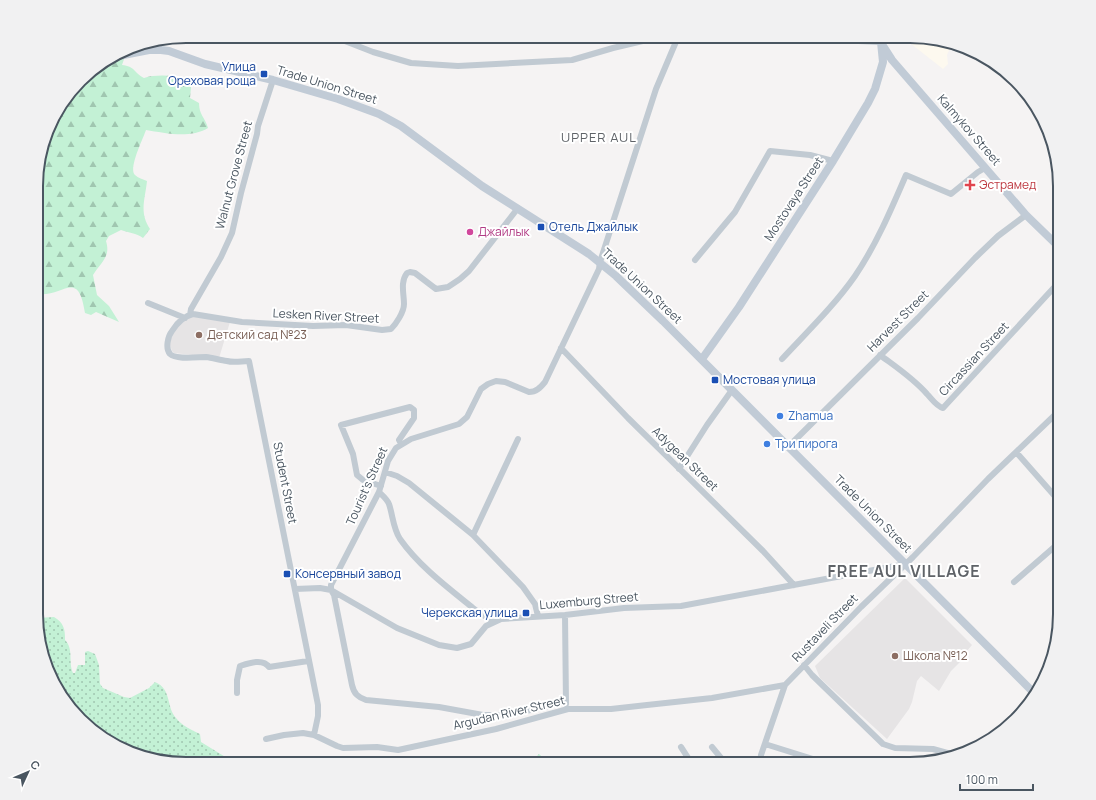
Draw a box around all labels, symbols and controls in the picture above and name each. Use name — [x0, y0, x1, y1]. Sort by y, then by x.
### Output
place label: Улица Ореховая роща — [168, 58, 256, 89]
street label: Trade Union Street — [275, 61, 380, 108]
marker: Улица Ореховая роща — [259, 69, 269, 79]
street label: Kalmykov Street — [934, 90, 1005, 169]
street label: Walnut Grove Street — [211, 119, 256, 231]
district label: UPPER AUL — [561, 128, 637, 146]
street label: Mostovaya Street — [760, 153, 827, 244]
place label: Эстрамед — [979, 176, 1036, 193]
marker: Эстрамед — [964, 179, 976, 191]
place label: Отель Джайлык — [549, 218, 639, 235]
marker: Отель Джайлык — [536, 222, 546, 232]
place label: Джайлык — [478, 223, 530, 240]
marker: Джайлык — [465, 227, 475, 237]
street label: Trade Union Street — [598, 244, 686, 327]
street label: Harvest Street — [863, 286, 932, 355]
street label: Lesken River Street — [272, 304, 380, 327]
street label: Circassian Street — [935, 318, 1013, 399]
place label: Детский сад №23 — [207, 326, 307, 343]
marker: Детский сад №23 — [194, 330, 204, 340]
place label: Мостовая улица — [723, 371, 816, 388]
marker: Мостовая улица — [710, 375, 720, 385]
place label: Zhamua — [788, 407, 833, 424]
marker: Zhamua — [775, 411, 785, 421]
street label: Adygean Street — [648, 423, 722, 495]
place label: Три пирога — [775, 435, 838, 452]
marker: Три пирога — [762, 439, 772, 449]
street label: Student Street — [269, 441, 302, 525]
street label: Tourist's Street — [342, 444, 392, 528]
street label: Trade Union Street — [831, 471, 916, 557]
district label: FREE AUL VILLAGE — [827, 560, 981, 582]
place label: Консервный завод — [295, 565, 401, 582]
marker: Консервный завод — [282, 569, 292, 579]
street label: Luxemburg Street — [539, 588, 639, 613]
street label: Rustaveli Street — [788, 590, 862, 665]
place label: Черекская улица — [421, 604, 518, 621]
marker: Черекская улица — [521, 608, 531, 618]
place label: Школа №12 — [903, 647, 968, 664]
marker: Школа №12 — [890, 651, 900, 661]
street label: Argudan River Street — [451, 691, 567, 734]
north arrow — [8, 752, 48, 792]
text: С — [27, 757, 44, 773]
scale bar — [960, 766, 1033, 792]
text: 100 m — [966, 771, 998, 788]

